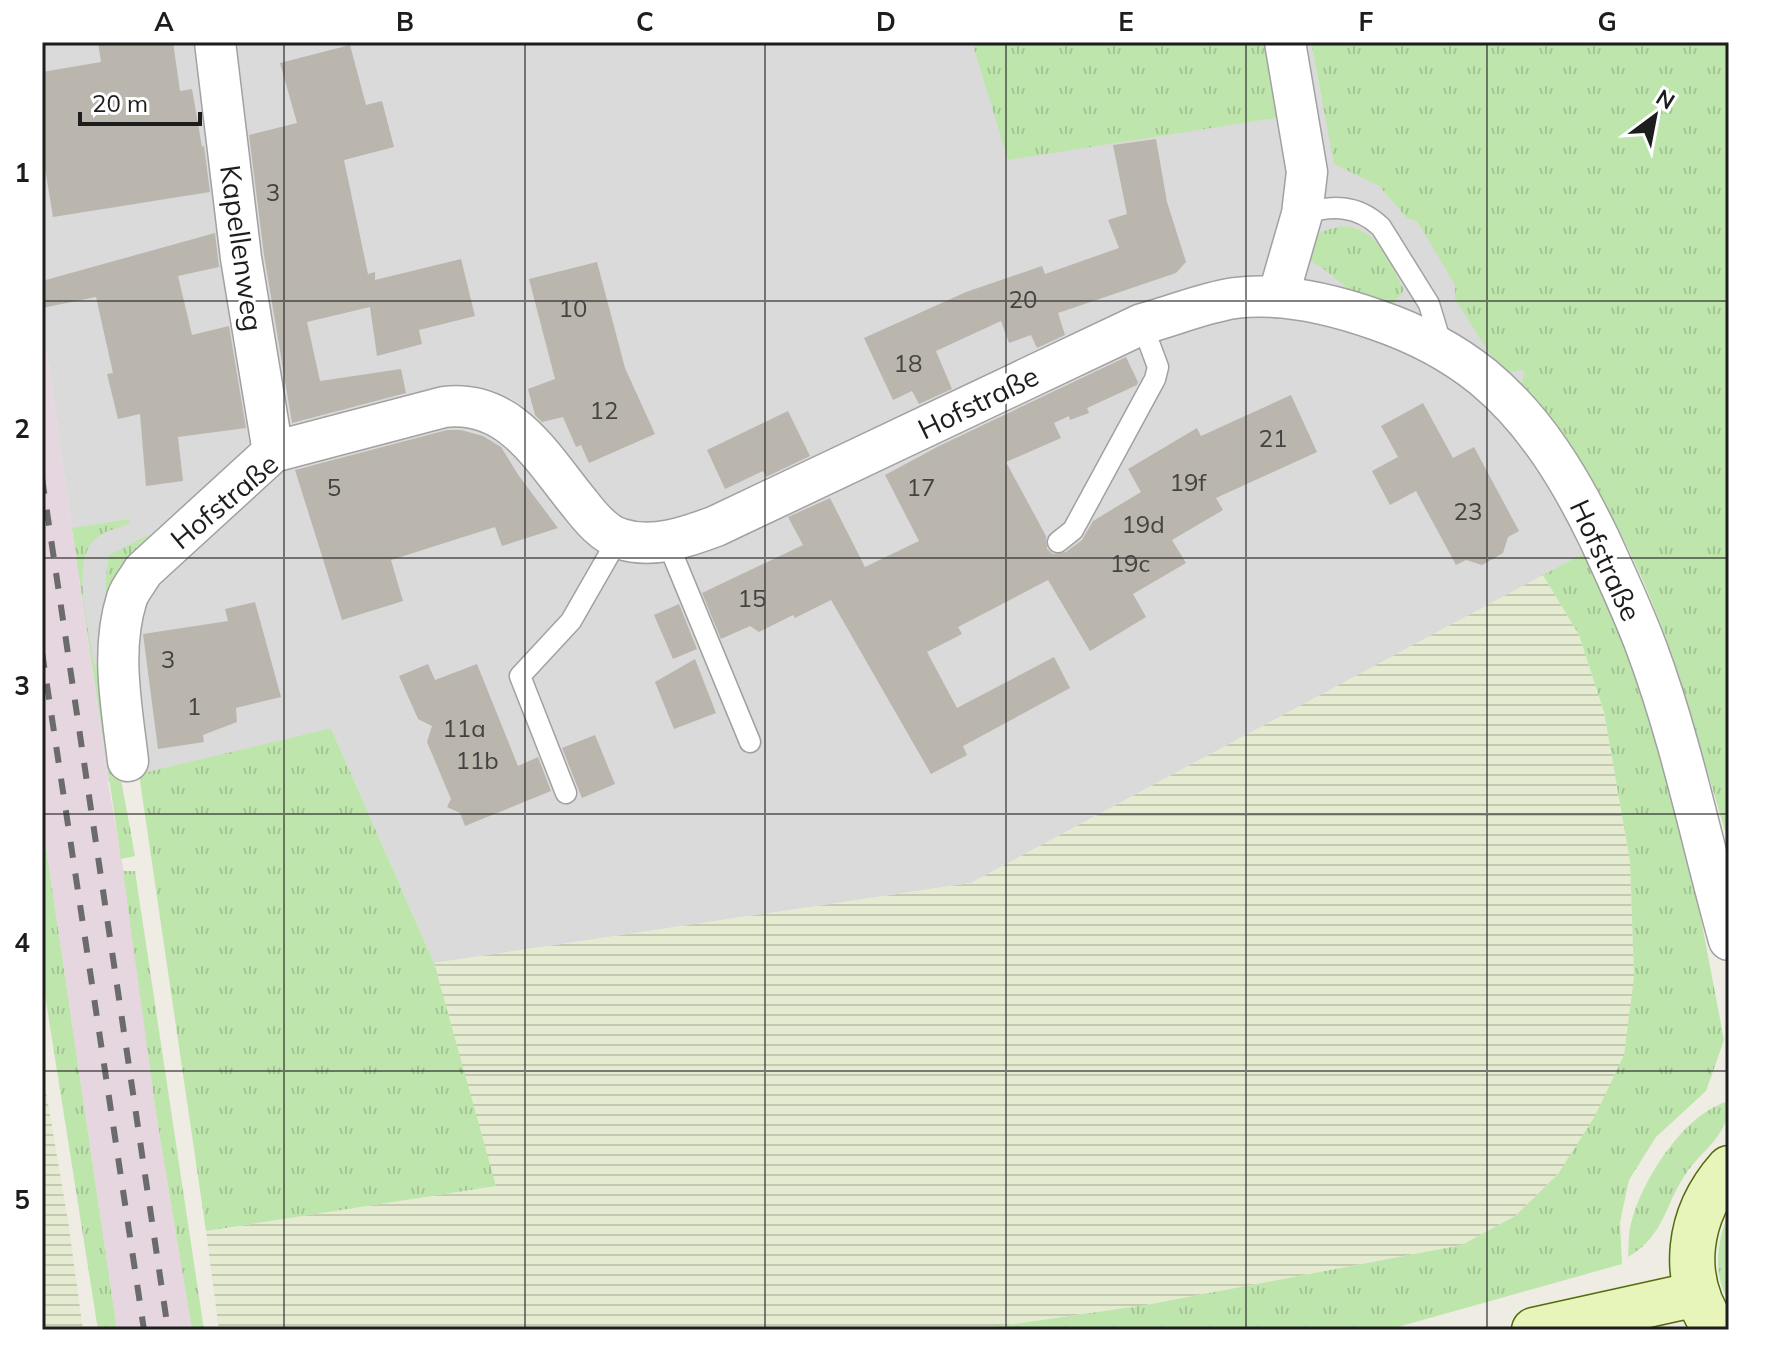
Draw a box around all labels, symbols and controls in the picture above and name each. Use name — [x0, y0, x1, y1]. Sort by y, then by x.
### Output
text: A — [154, 5, 174, 38]
text: B — [396, 5, 414, 38]
text: C — [636, 5, 654, 38]
text: D — [876, 5, 896, 38]
text: E — [1118, 5, 1134, 38]
text: F — [1359, 5, 1374, 38]
text: G — [1597, 5, 1617, 38]
scale bar — [80, 76, 200, 126]
north arrow — [1615, 76, 1695, 156]
text: N — [1651, 83, 1680, 115]
text: 20 m — [92, 88, 148, 118]
text: 1 — [14, 156, 30, 189]
street label: Kapellenweg — [213, 163, 271, 333]
house number: 3 — [266, 177, 280, 207]
house number: 20 — [1009, 284, 1037, 314]
house number: 10 — [559, 293, 587, 323]
house number: 18 — [894, 348, 922, 378]
street label: Hofstraße — [912, 358, 1044, 446]
house number: 12 — [590, 395, 618, 425]
text: 2 — [14, 412, 30, 445]
house number: 21 — [1259, 423, 1287, 453]
street label: Hofstraße — [163, 446, 285, 556]
house number: 19f — [1170, 467, 1207, 497]
house number: 5 — [327, 472, 341, 502]
house number: 17 — [907, 472, 935, 502]
street label: Hofstraße — [1563, 494, 1649, 626]
house number: 23 — [1454, 496, 1482, 526]
house number: 19d — [1121, 509, 1165, 539]
house number: 19c — [1110, 548, 1150, 578]
house number: 15 — [738, 583, 766, 613]
house number: 3 — [161, 644, 175, 674]
text: 3 — [14, 669, 30, 702]
house number: 1 — [187, 691, 201, 721]
house number: 11a — [442, 713, 486, 743]
house number: 11b — [455, 745, 499, 775]
text: 4 — [14, 926, 30, 959]
text: 5 — [14, 1183, 30, 1216]

